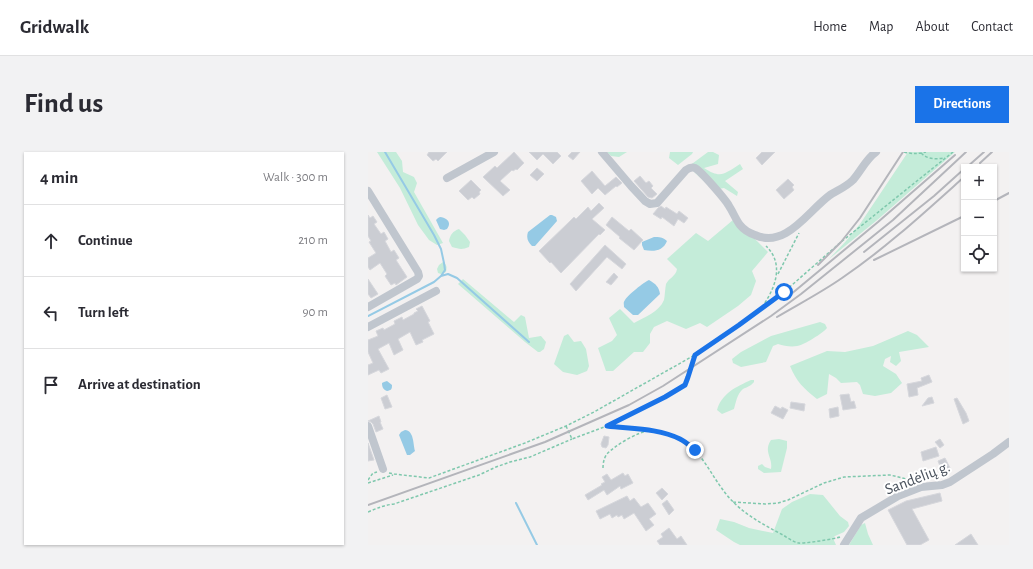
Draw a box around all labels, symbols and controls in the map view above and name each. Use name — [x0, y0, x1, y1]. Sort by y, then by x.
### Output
text: Gridwalk — [20, 18, 89, 37]
text: Home — [813, 20, 847, 34]
text: Map — [869, 20, 893, 34]
text: About — [915, 20, 949, 34]
text: Contact — [971, 20, 1013, 34]
button: Directions — [915, 86, 1009, 123]
text: Find us — [24, 90, 103, 118]
map controls — [961, 164, 997, 272]
button: + — [961, 164, 997, 200]
text: 4 min — [40, 169, 78, 186]
text: Walk · 300 m — [263, 171, 328, 184]
button: − — [961, 200, 997, 236]
icon: ahead — [40, 230, 62, 252]
text: Continue — [78, 233, 133, 248]
text: 210 m — [298, 234, 328, 247]
button: locate — [961, 236, 997, 272]
route start — [775, 283, 793, 301]
icon: left — [40, 302, 62, 324]
text: Turn left — [78, 305, 129, 320]
text: 90 m — [302, 306, 328, 319]
icon: arrive — [40, 374, 62, 396]
text: Arrive at destination — [78, 377, 201, 392]
route end — [686, 441, 704, 459]
street label: Sandėlių g. — [883, 458, 952, 498]

